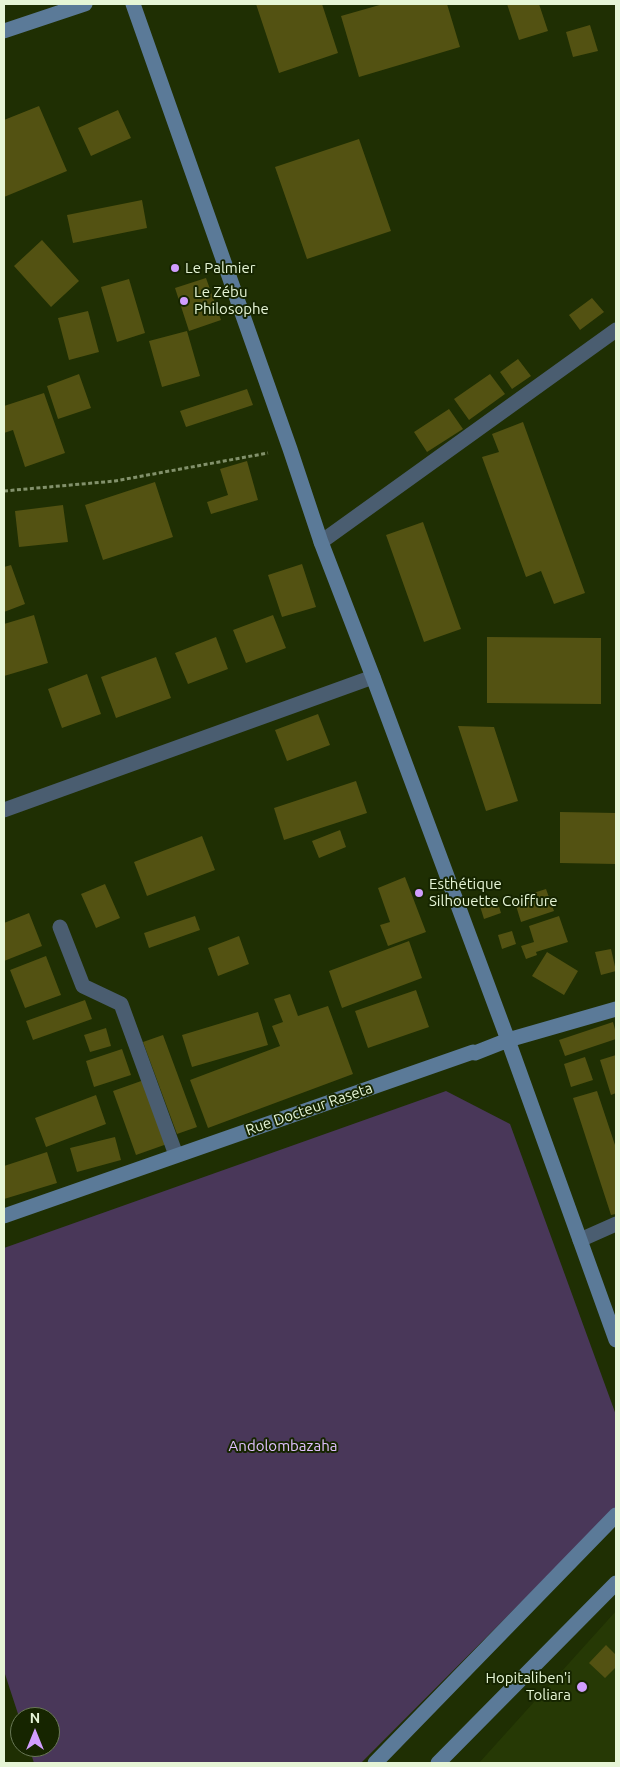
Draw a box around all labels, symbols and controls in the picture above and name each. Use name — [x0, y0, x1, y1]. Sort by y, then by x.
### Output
place label: Le Palmier — [185, 259, 255, 277]
marker: Le Palmier — [169, 262, 181, 274]
place label: Le Zébu Philosophe — [194, 283, 269, 318]
marker: Le Zébu Philosophe — [178, 295, 190, 307]
place label: Esthétique Silhouette Coiffure — [429, 875, 558, 910]
marker: Esthétique Silhouette Coiffure — [413, 887, 425, 899]
street label: Rue Docteur Raseta — [243, 1079, 375, 1139]
park label: Andolombazaha — [229, 1437, 337, 1455]
place label: Hopitaliben'i Toliara — [486, 1669, 571, 1704]
marker: Hopitaliben'i Toliara — [575, 1680, 589, 1694]
north arrow — [10, 1707, 60, 1757]
text: N — [30, 1710, 40, 1726]

